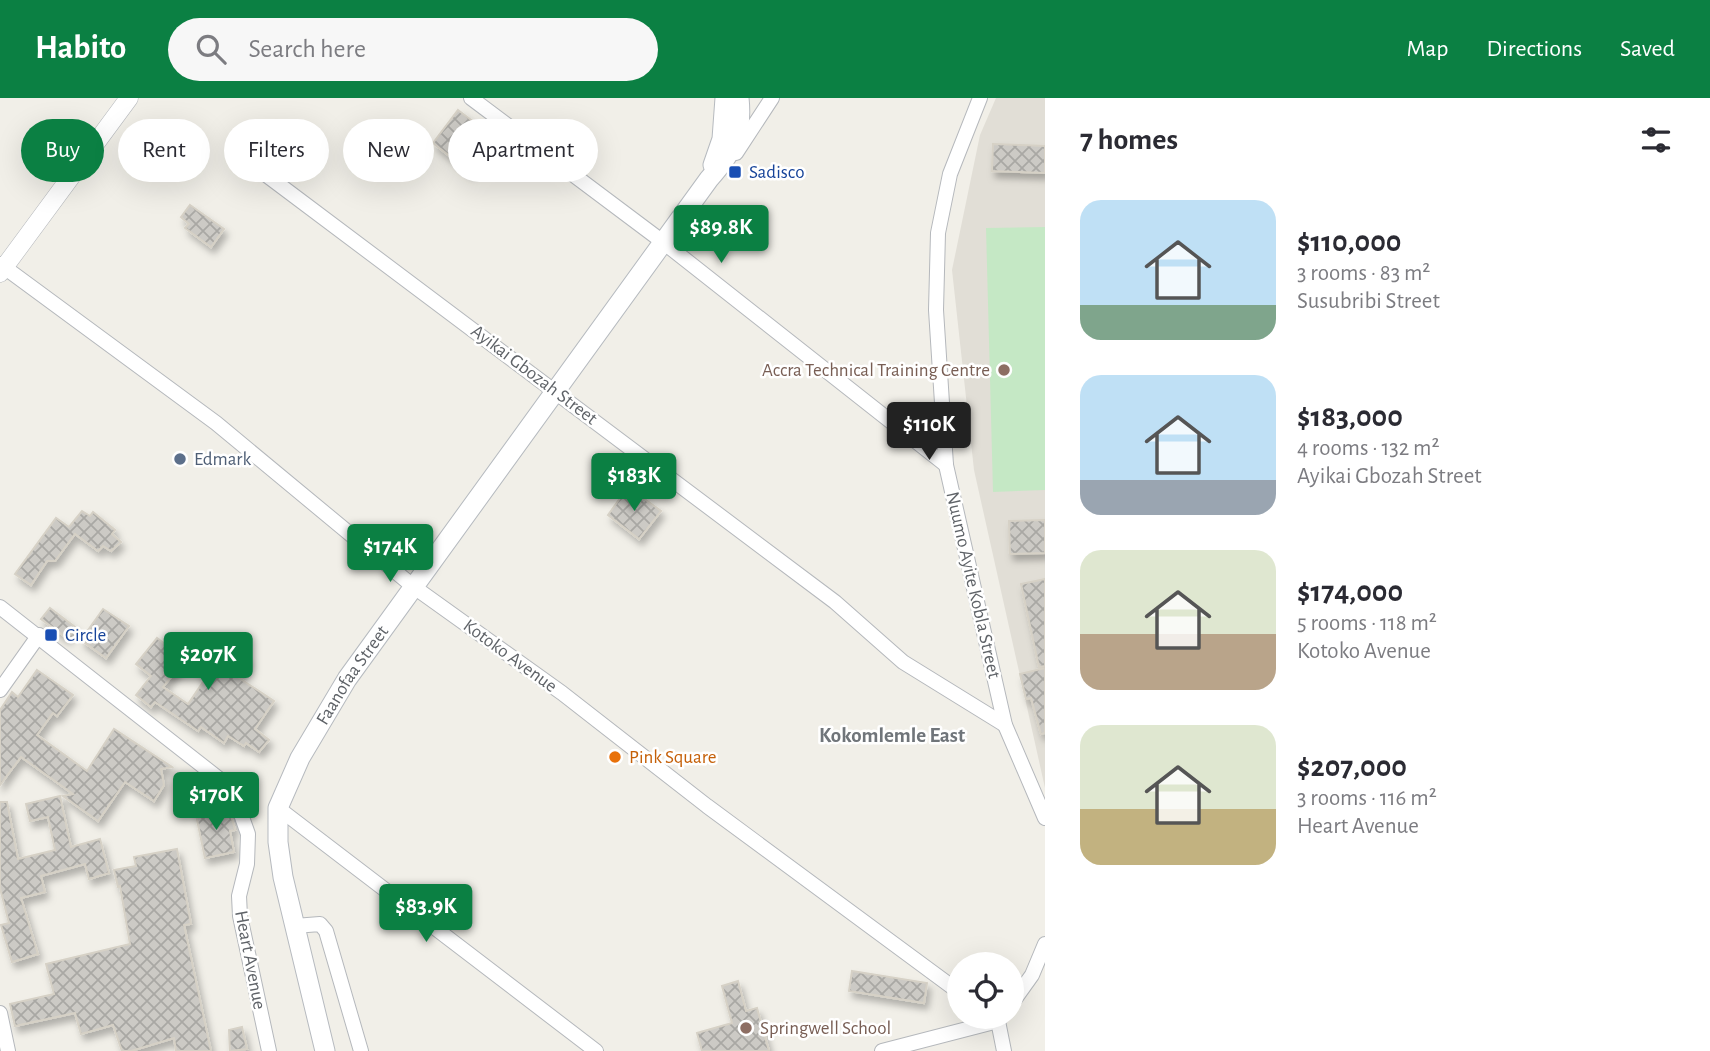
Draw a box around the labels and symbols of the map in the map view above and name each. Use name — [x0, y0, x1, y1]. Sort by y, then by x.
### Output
place label: Sadisco — [749, 163, 804, 182]
marker: Sadisco — [727, 164, 743, 180]
pin: $89.8K — [664, 206, 778, 265]
street label: Ayikai Gbozah Street — [467, 322, 601, 428]
place label: Accra Technical Training Centre — [762, 361, 990, 380]
marker: Accra Technical Training Centre — [996, 362, 1012, 378]
pin: $110K — [880, 402, 978, 462]
place label: Edmark — [194, 450, 251, 469]
marker: Edmark — [172, 451, 188, 467]
pin: $183K — [585, 454, 683, 513]
street label: Nuumo Ayite Kobla Street — [942, 490, 1004, 680]
pin: $174K — [341, 524, 439, 584]
street label: Kotoko Avenue — [460, 616, 560, 696]
street label: Faanofaa Street — [313, 622, 392, 728]
place label: Circle — [65, 626, 106, 645]
marker: Circle — [43, 627, 59, 643]
pin: $207K — [159, 632, 257, 692]
district label: Kokomlemle East — [819, 725, 965, 746]
place label: Pink Square — [629, 748, 717, 767]
marker: Pink Square — [607, 749, 623, 765]
pin: $170K — [167, 772, 265, 832]
pin: $83.9K — [369, 884, 483, 944]
street label: Heart Avenue — [231, 909, 269, 1011]
place label: Springwell School — [760, 1019, 891, 1038]
marker: Springwell School — [738, 1020, 754, 1036]

